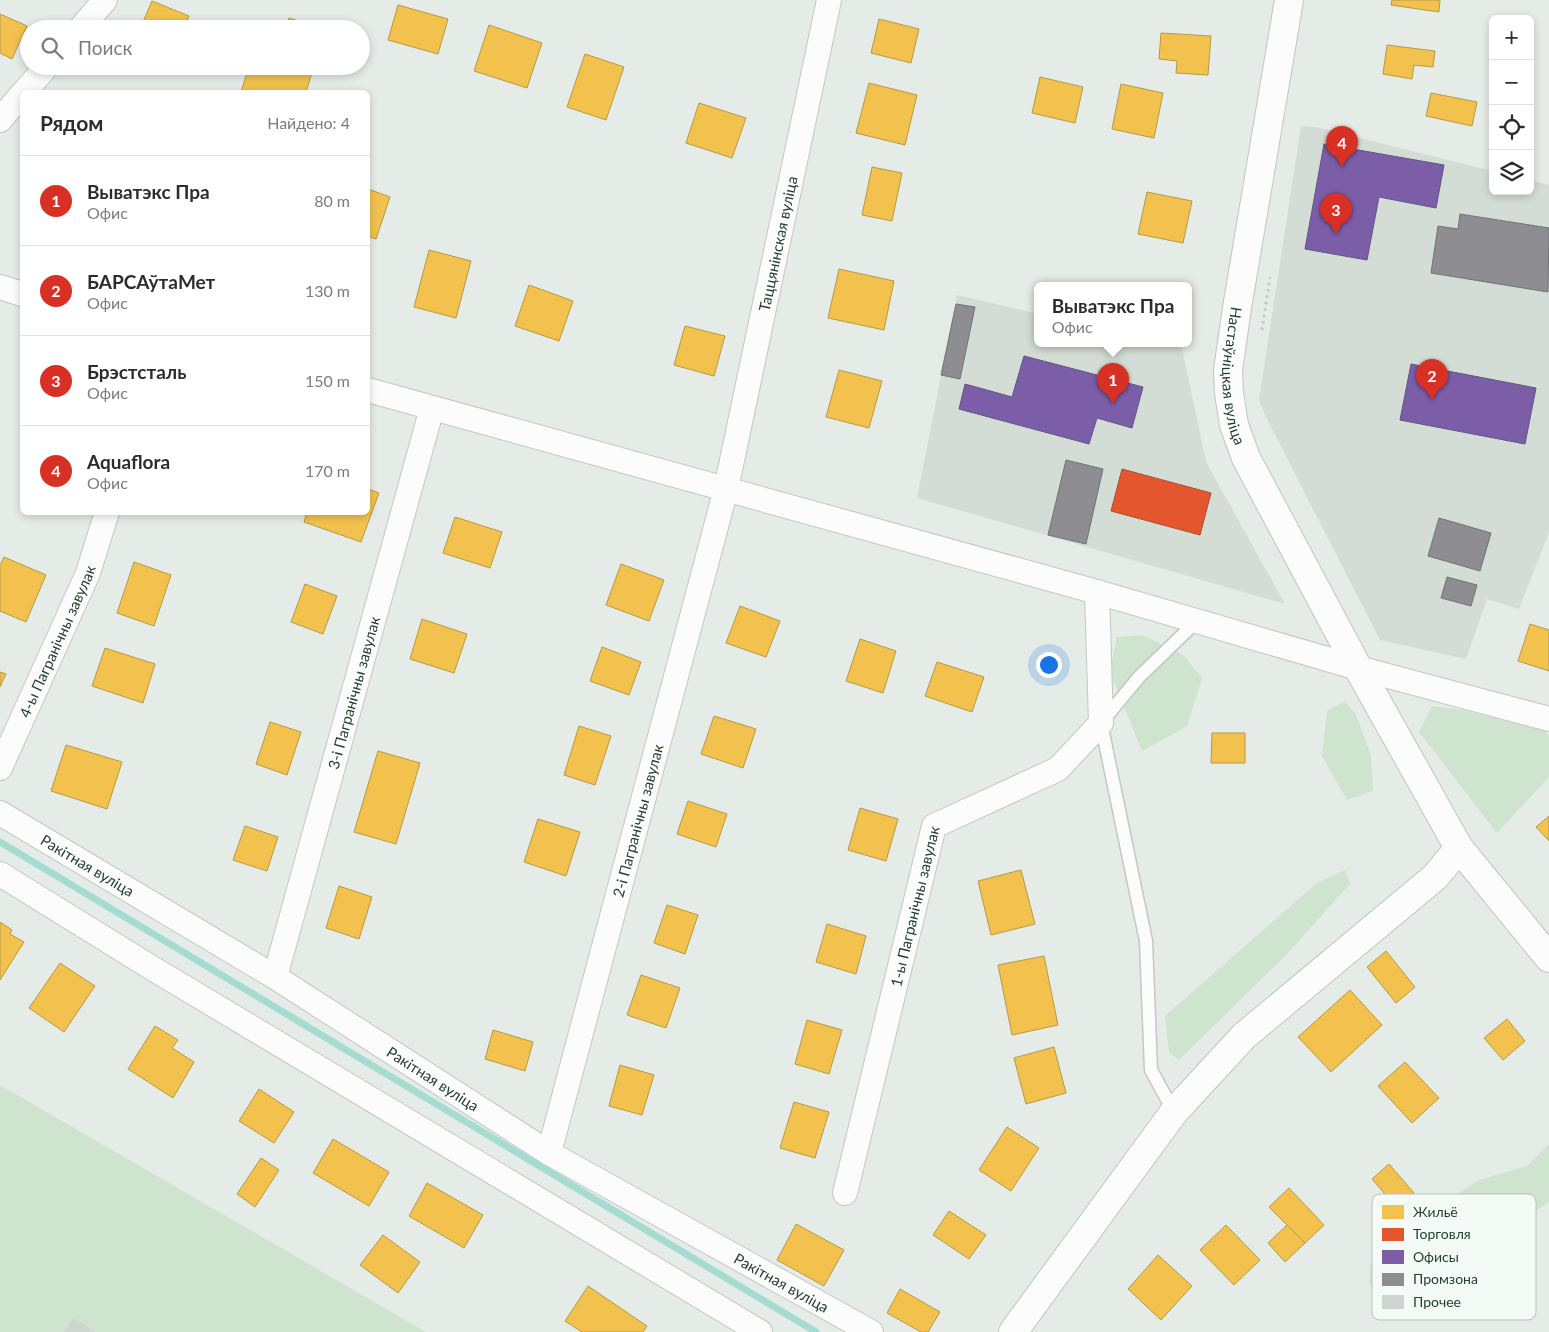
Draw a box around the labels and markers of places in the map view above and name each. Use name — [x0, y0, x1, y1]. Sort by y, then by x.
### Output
pin: 4 — [1326, 126, 1358, 167]
pin: 3 — [1320, 193, 1352, 234]
pin: 2 — [1416, 359, 1448, 400]
pin: 1 — [1097, 363, 1129, 404]

